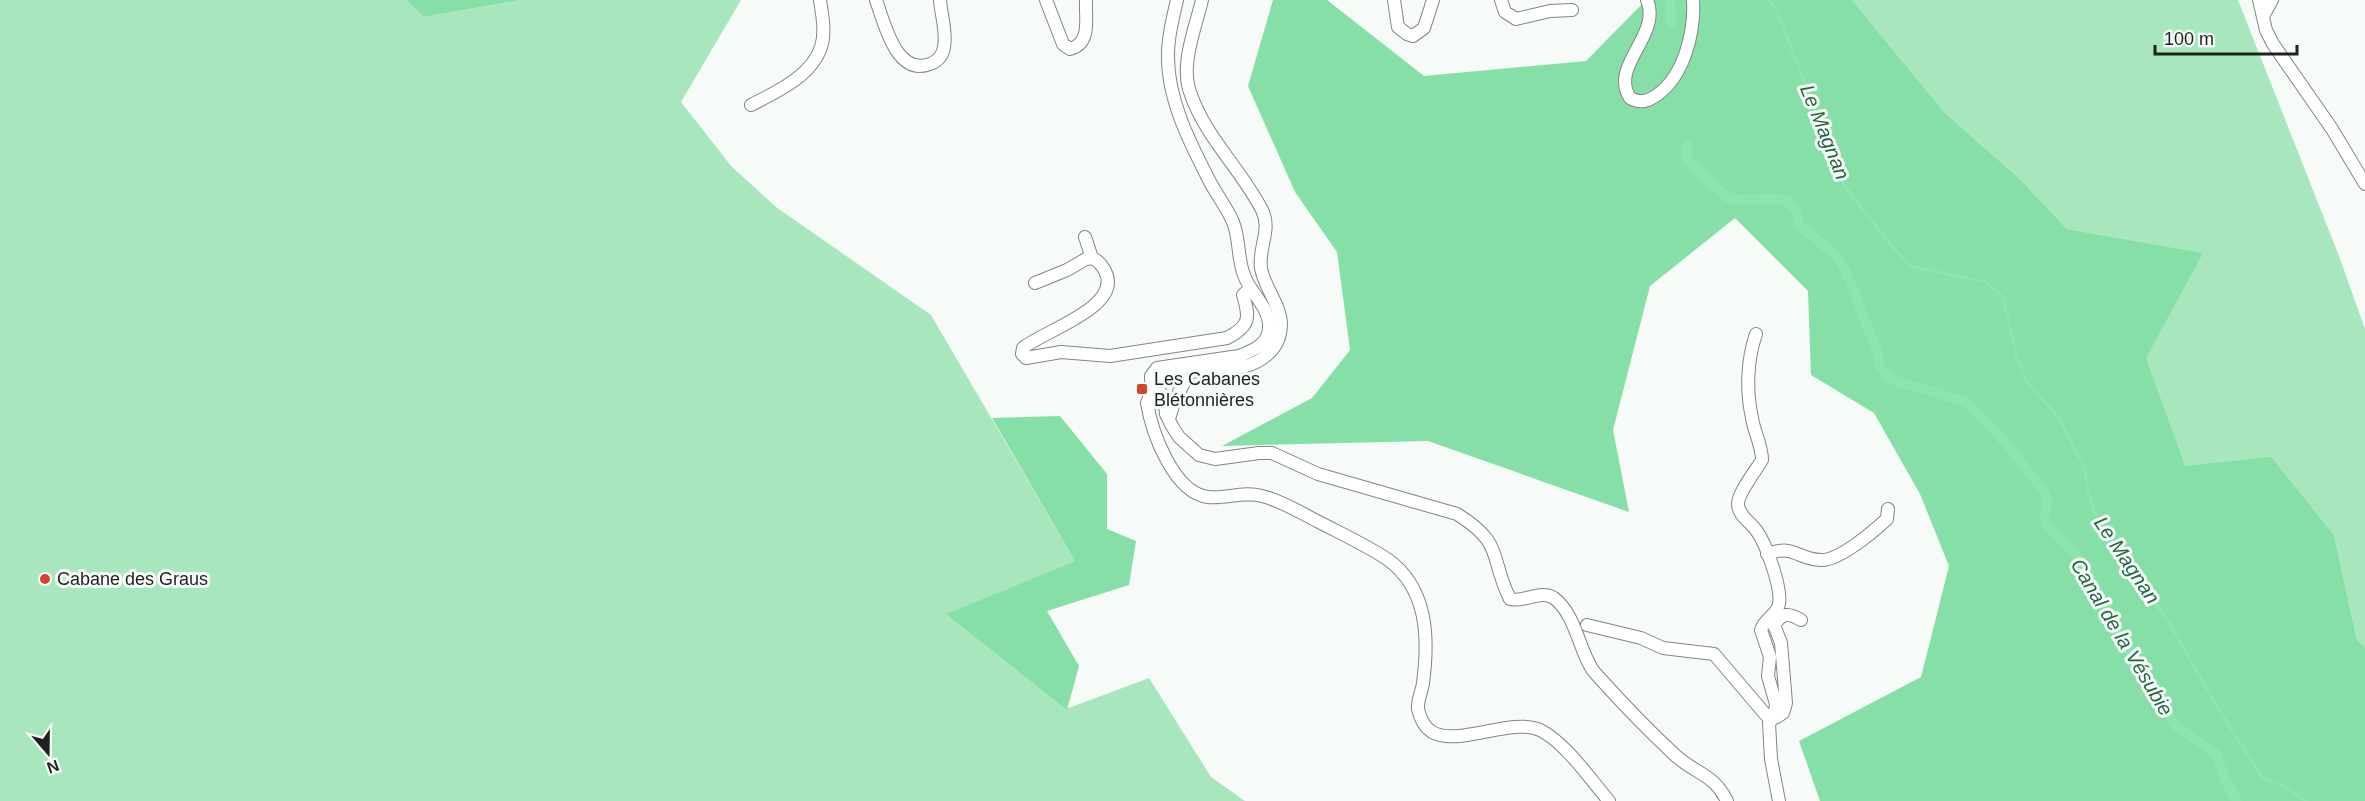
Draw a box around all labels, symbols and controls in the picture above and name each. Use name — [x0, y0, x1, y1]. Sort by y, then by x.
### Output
scale bar — [2155, 18, 2298, 56]
text: 100 m — [2164, 29, 2214, 49]
water label: Le Magnan — [1796, 81, 1854, 183]
place label: Les Cabanes Blétonnières — [1154, 369, 1260, 410]
marker: Les Cabanes Blétonnières — [1135, 382, 1149, 396]
water label: Le Magnan — [2090, 512, 2164, 608]
water label: Canal de la Vésubie — [2066, 555, 2178, 719]
place label: Cabane des Graus — [57, 569, 208, 589]
marker: Cabane des Graus — [38, 572, 52, 586]
north arrow — [18, 723, 78, 783]
text: N — [45, 757, 61, 777]

